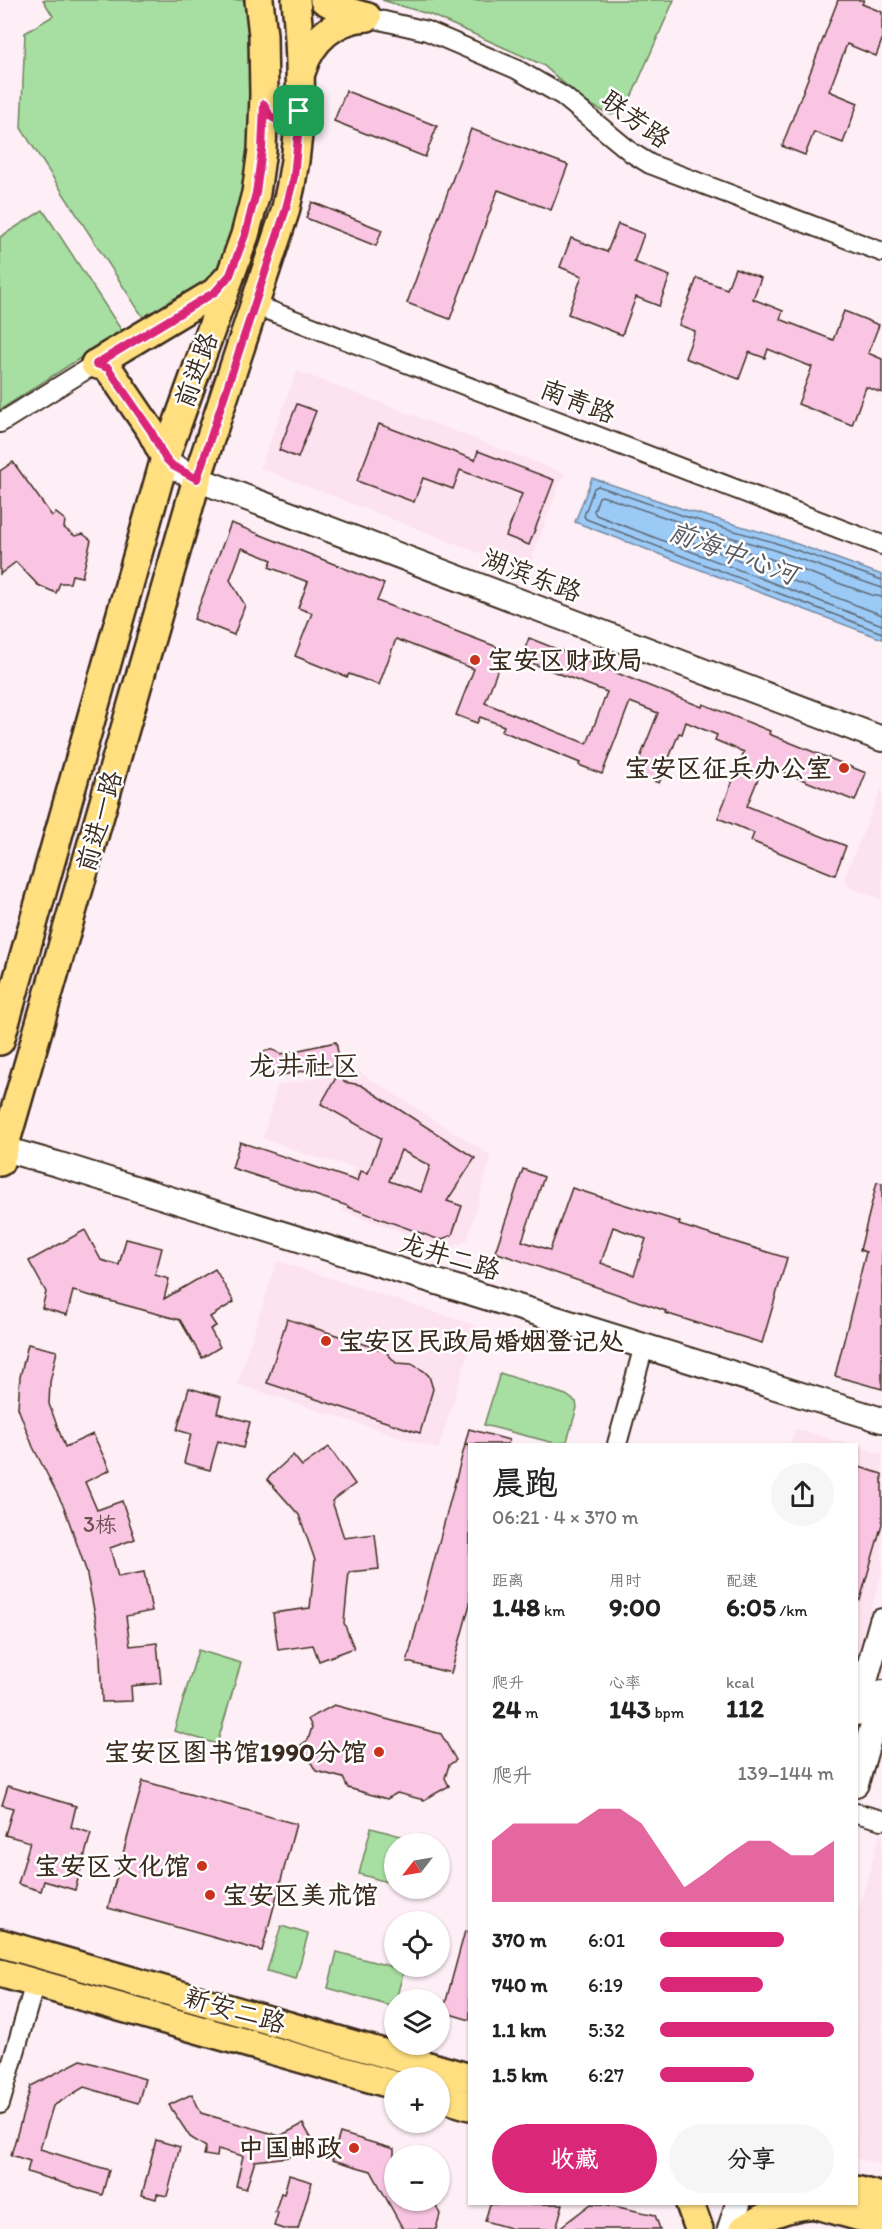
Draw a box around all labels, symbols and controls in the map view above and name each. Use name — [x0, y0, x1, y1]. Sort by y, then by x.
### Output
street label: 联芳路 — [595, 83, 677, 155]
pin — [273, 85, 324, 136]
icon: arrive — [282, 94, 315, 127]
street label: 前进路 — [168, 328, 224, 412]
street label: 南青路 — [536, 372, 620, 430]
water label: 前海中心河 — [664, 514, 806, 592]
street label: 湖滨东路 — [478, 541, 586, 609]
place label: 宝安区财政局 — [487, 644, 643, 676]
marker: 宝安区财政局 — [468, 653, 482, 667]
place label: 宝安区征兵办公室 — [624, 752, 832, 784]
marker: 宝安区征兵办公室 — [837, 761, 851, 775]
street label: 前进一路 — [69, 767, 129, 875]
district label: 龙井社区 — [248, 1048, 360, 1082]
street label: 龙井二路 — [396, 1225, 504, 1287]
place label: 宝安区民政局婚姻登记处 — [338, 1325, 624, 1357]
marker: 宝安区民政局婚姻登记处 — [319, 1334, 333, 1348]
text: 晨跑 — [492, 1463, 558, 1502]
button: share — [771, 1463, 834, 1526]
text: 06:21 · 4 × 370 m — [492, 1505, 639, 1529]
house number: 3栋 — [83, 1511, 117, 1538]
text: 距离 — [492, 1571, 524, 1590]
text: 用时 — [609, 1571, 641, 1590]
text: 配速 — [726, 1571, 758, 1590]
text: 1.48 — [492, 1591, 540, 1623]
text: 9:00 — [609, 1591, 661, 1623]
text: 6:05 — [726, 1591, 776, 1623]
text: km — [540, 1601, 565, 1620]
text: /km — [776, 1601, 807, 1620]
text: 爬升 — [492, 1673, 524, 1692]
text: 心率 — [609, 1673, 641, 1692]
text: kcal — [726, 1673, 754, 1692]
text: 112 — [726, 1692, 764, 1724]
text: 24 — [492, 1693, 521, 1725]
text: 143 — [609, 1693, 651, 1725]
text: m — [521, 1703, 538, 1722]
text: bpm — [651, 1703, 684, 1722]
place label: 宝安区图书馆1990分馆 — [104, 1736, 367, 1768]
marker: 宝安区图书馆1990分馆 — [372, 1745, 386, 1759]
text: 139–144 m — [738, 1761, 834, 1785]
text: 爬升 — [492, 1763, 532, 1787]
north arrow — [384, 1833, 450, 1899]
map controls — [384, 1833, 450, 2211]
place label: 宝安区文化馆 — [34, 1850, 190, 1882]
marker: 宝安区文化馆 — [195, 1859, 209, 1873]
place label: 宝安区美术馆 — [222, 1879, 378, 1911]
marker: 宝安区美术馆 — [203, 1888, 217, 1902]
button: locate — [384, 1911, 450, 1977]
text: 370 m — [492, 1928, 546, 1952]
text: 6:01 — [588, 1928, 625, 1952]
text: 740 m — [492, 1973, 548, 1997]
text: 6:19 — [588, 1973, 623, 1997]
street label: 新安二路 — [181, 1980, 289, 2040]
button: layers — [384, 1989, 450, 2055]
text: 1.1 km — [492, 2018, 546, 2042]
text: 5:32 — [588, 2018, 625, 2042]
text: 1.5 km — [492, 2063, 548, 2087]
text: 6:27 — [588, 2063, 624, 2087]
button: + — [384, 2067, 450, 2133]
button: 收藏 — [492, 2124, 657, 2193]
button: 分享 — [669, 2124, 834, 2193]
place label: 中国邮政 — [238, 2132, 342, 2164]
marker: 中国邮政 — [347, 2141, 361, 2155]
button: − — [384, 2145, 450, 2211]

